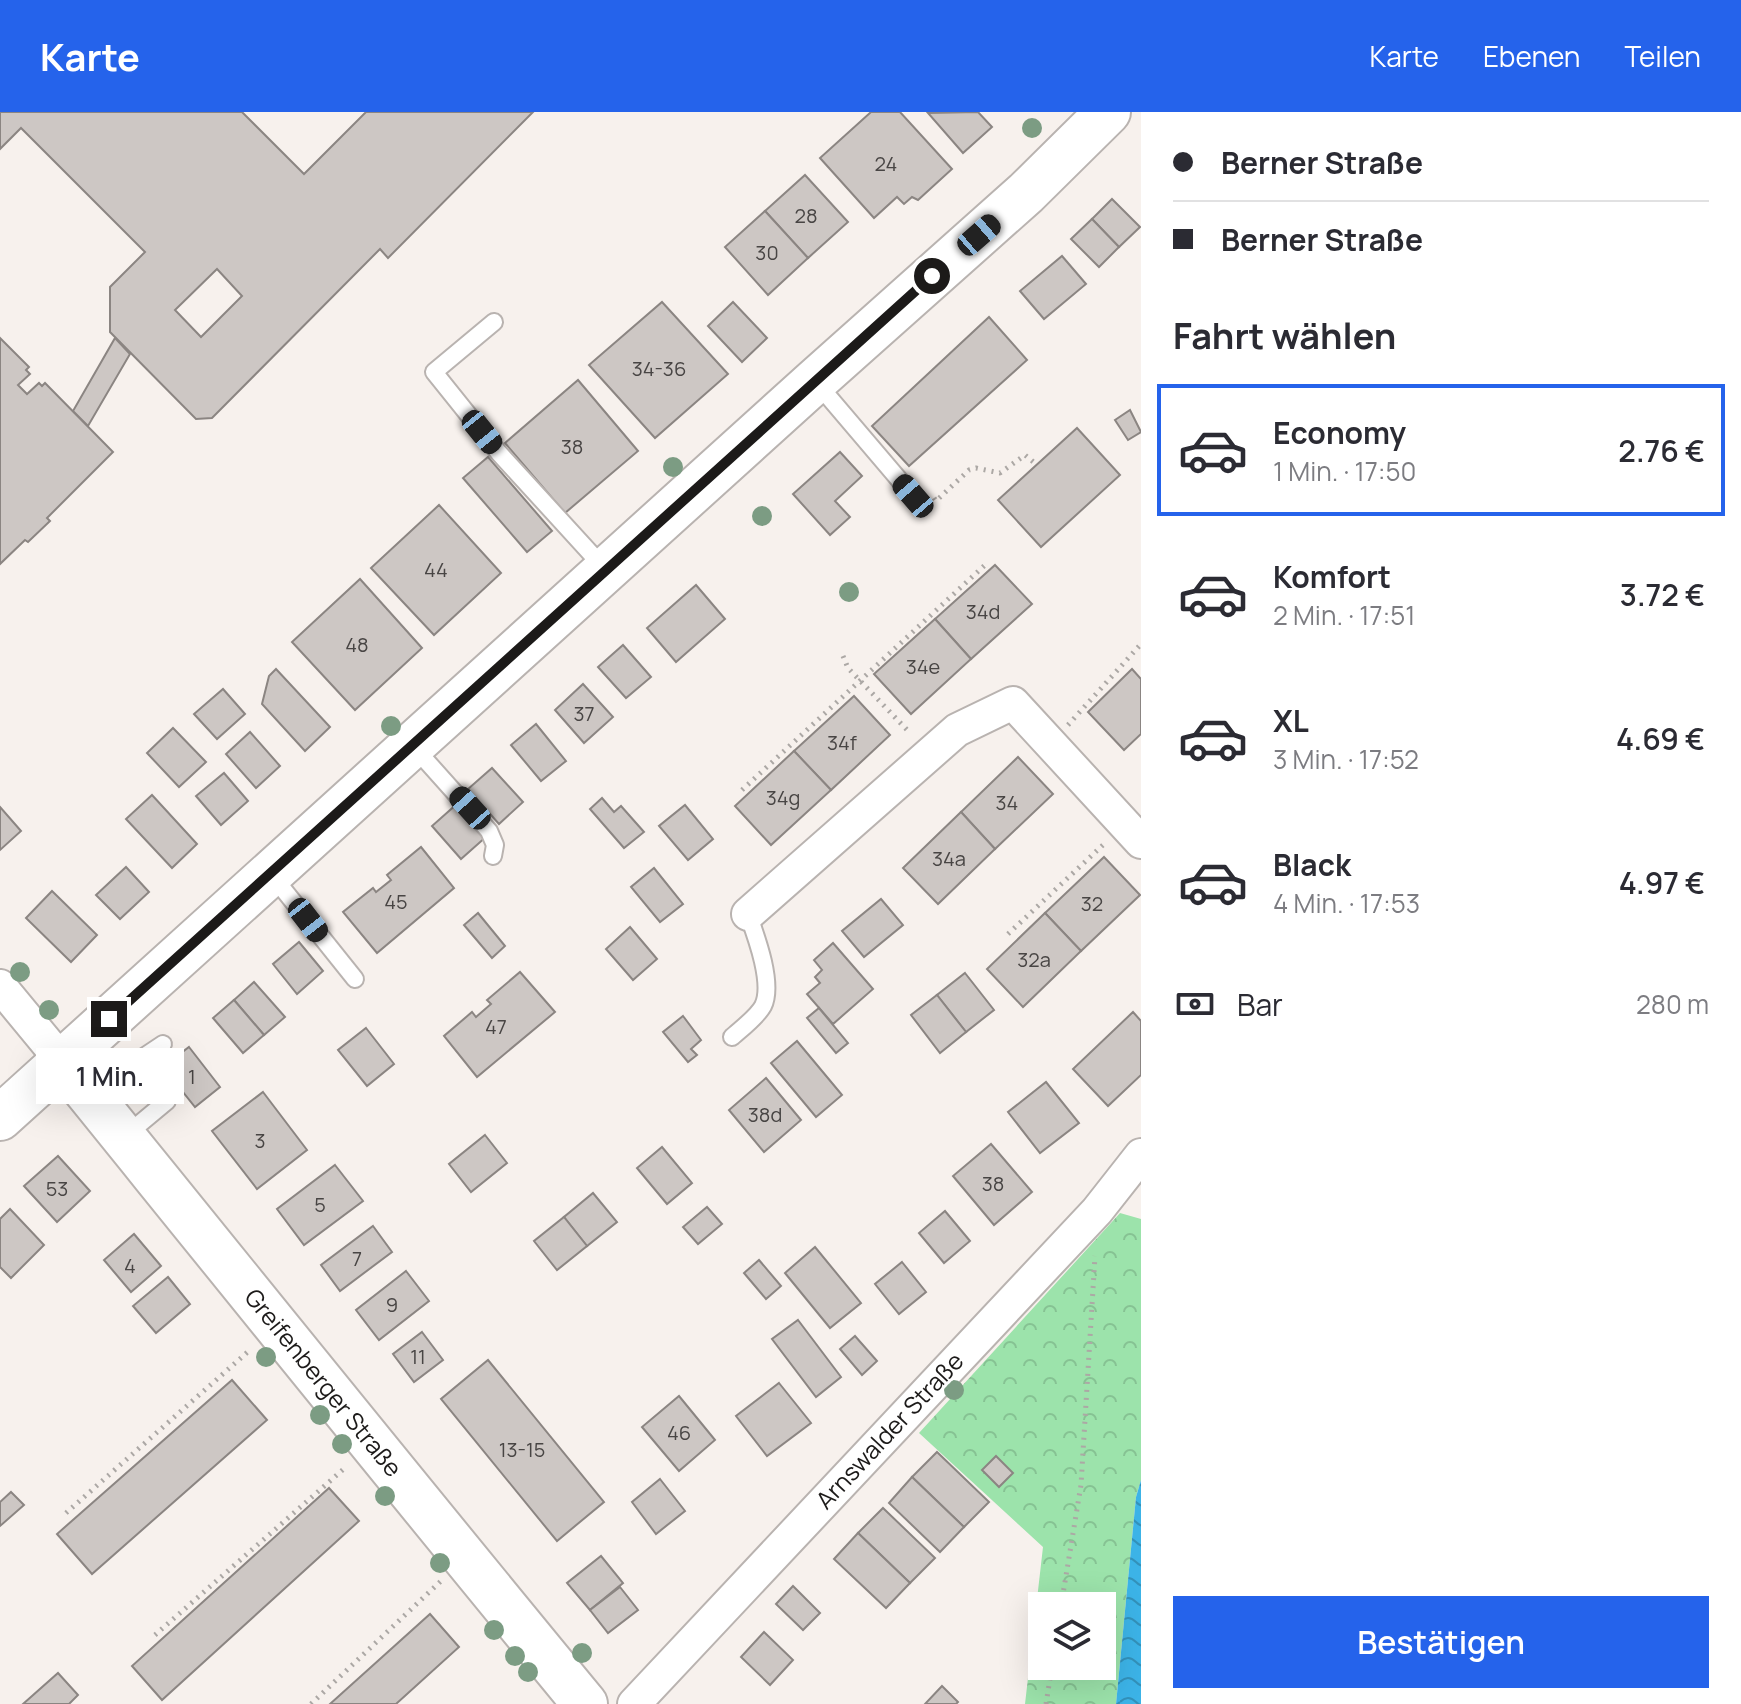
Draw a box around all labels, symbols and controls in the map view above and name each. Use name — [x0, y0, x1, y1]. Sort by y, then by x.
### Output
text: Karte — [40, 30, 140, 82]
text: Karte — [1370, 37, 1439, 75]
text: Ebenen — [1483, 37, 1581, 75]
text: Teilen — [1625, 37, 1701, 75]
text: Berner Straße — [1221, 142, 1423, 183]
house number: 24 — [875, 150, 897, 177]
house number: 28 — [794, 202, 818, 229]
car — [953, 210, 1005, 260]
text: Berner Straße — [1221, 219, 1423, 260]
house number: 30 — [755, 239, 779, 266]
route start — [914, 258, 950, 294]
text: Fahrt wählen — [1173, 311, 1396, 360]
house number: 34-36 — [632, 355, 686, 382]
car — [458, 406, 506, 458]
text: Economy — [1273, 412, 1406, 453]
icon: car — [1177, 414, 1249, 486]
text: 2.76 € — [1618, 430, 1705, 471]
house number: 38 — [561, 433, 583, 460]
text: 1 Min. · 17:50 — [1273, 453, 1416, 489]
car — [888, 470, 938, 522]
house number: 44 — [424, 556, 448, 583]
text: Komfort — [1273, 556, 1391, 597]
icon: car — [1177, 558, 1249, 630]
text: 3.72 € — [1620, 574, 1705, 615]
text: 2 Min. · 17:51 — [1273, 597, 1415, 633]
house number: 34d — [966, 598, 1000, 625]
house number: 48 — [345, 631, 369, 658]
house number: 34e — [906, 653, 940, 680]
house number: 37 — [573, 700, 595, 727]
text: XL — [1273, 700, 1309, 741]
icon: car — [1177, 702, 1249, 774]
text: 4.69 € — [1616, 718, 1705, 759]
house number: 34f — [827, 729, 857, 756]
text: 3 Min. · 17:52 — [1273, 741, 1419, 777]
car — [445, 782, 495, 834]
house number: 34g — [766, 784, 800, 811]
house number: 34 — [996, 789, 1018, 816]
text: Black — [1273, 844, 1351, 885]
house number: 34a — [932, 845, 966, 872]
icon: car — [1177, 846, 1249, 918]
text: 4.97 € — [1619, 862, 1705, 903]
text: 4 Min. · 17:53 — [1273, 885, 1420, 921]
house number: 45 — [384, 888, 408, 915]
house number: 32 — [1081, 890, 1103, 917]
car — [284, 894, 332, 946]
house number: 32a — [1017, 946, 1051, 973]
icon: cash — [1173, 982, 1217, 1026]
text: Bar — [1237, 984, 1283, 1025]
text: 280 m — [1636, 986, 1709, 1022]
route end — [91, 1001, 127, 1037]
house number: 47 — [485, 1013, 507, 1040]
callout: 1 Min. — [35, 1047, 183, 1103]
text: 1 Min. — [76, 1058, 144, 1094]
house number: 1 — [188, 1063, 196, 1090]
house number: 38d — [748, 1101, 782, 1128]
house number: 3 — [254, 1127, 266, 1154]
house number: 38 — [982, 1170, 1004, 1197]
house number: 53 — [46, 1175, 68, 1202]
house number: 5 — [314, 1191, 326, 1218]
house number: 7 — [352, 1245, 362, 1272]
house number: 4 — [124, 1252, 136, 1279]
street label: Greifenberger Straße — [238, 1281, 410, 1483]
house number: 9 — [386, 1291, 398, 1318]
house number: 11 — [410, 1343, 426, 1370]
street label: Arnswalder Straße — [808, 1345, 970, 1515]
house number: 46 — [667, 1419, 691, 1446]
house number: 13-15 — [499, 1436, 545, 1463]
map controls — [1028, 1592, 1116, 1680]
button: layers — [1028, 1592, 1116, 1680]
button: Bestätigen — [1173, 1596, 1709, 1688]

